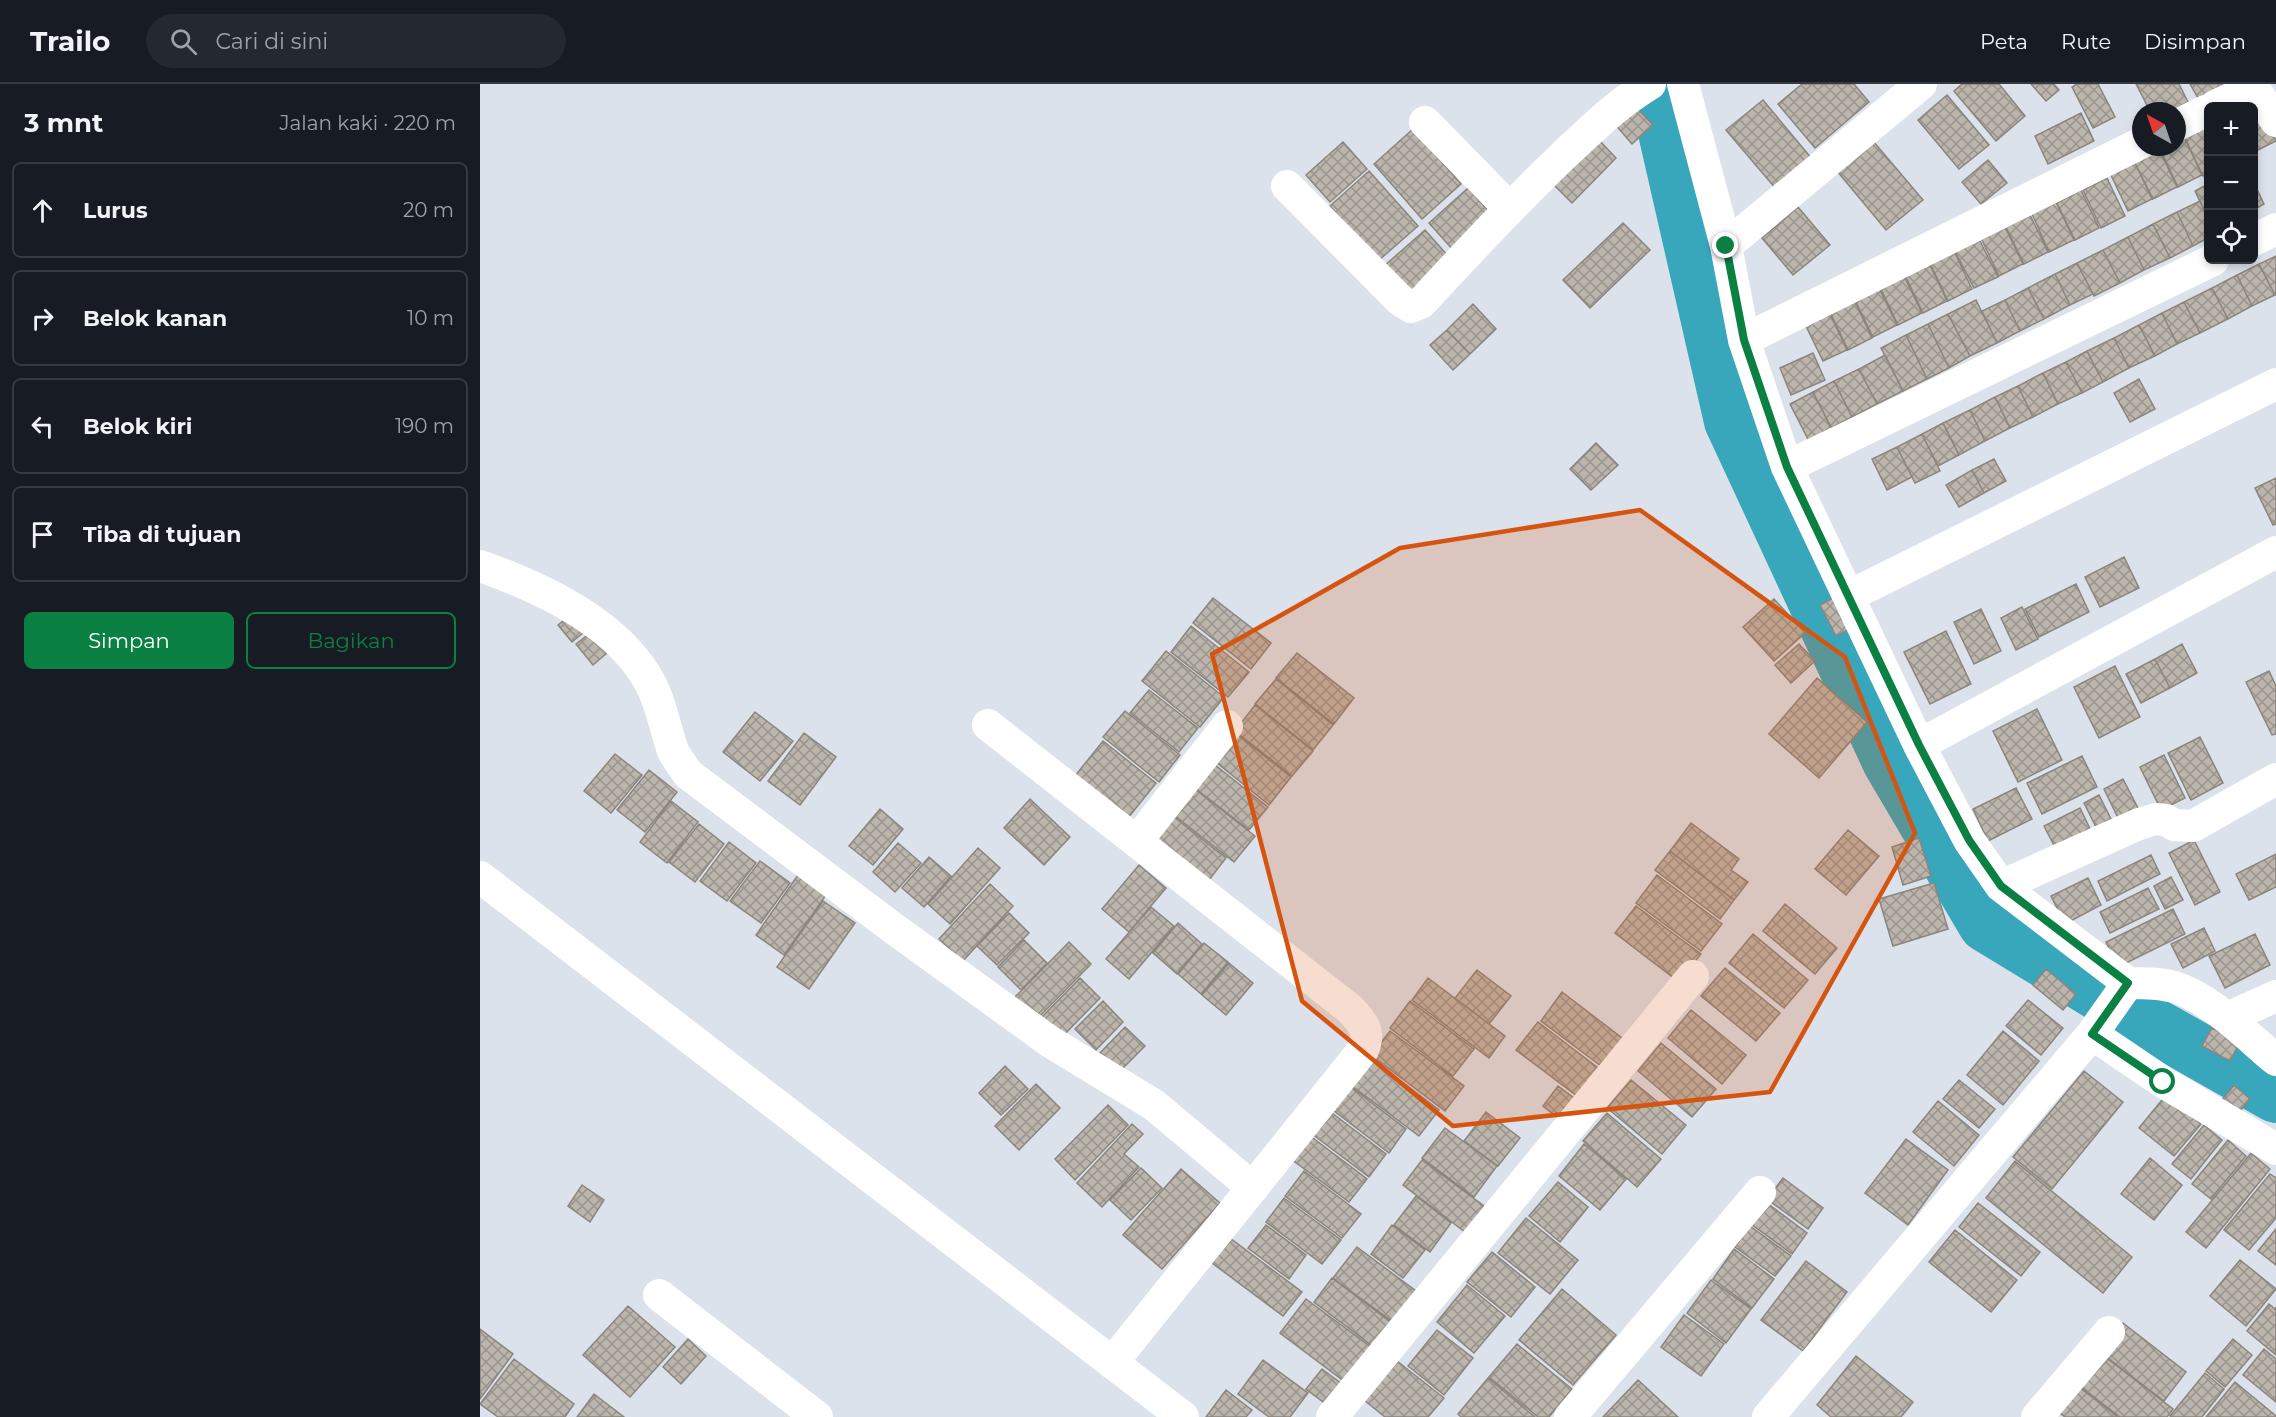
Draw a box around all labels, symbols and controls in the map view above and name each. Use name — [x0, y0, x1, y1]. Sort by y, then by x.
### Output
search box — [146, 14, 566, 68]
text: Trailo — [30, 24, 110, 58]
icon: search — [167, 25, 200, 58]
text: Cari di sini — [215, 28, 328, 55]
text: Peta — [1980, 29, 2028, 54]
text: Rute — [2061, 29, 2111, 54]
text: Disimpan — [2144, 29, 2246, 54]
north arrow — [2132, 102, 2186, 156]
map controls — [2204, 102, 2258, 264]
button: + — [2204, 102, 2258, 156]
text: 3 mnt — [24, 107, 103, 139]
text: Jalan kaki · 220 m — [279, 111, 456, 135]
button: − — [2204, 156, 2258, 210]
icon: ahead — [26, 194, 59, 227]
text: Lurus — [83, 197, 148, 224]
text: 20 m — [403, 198, 454, 222]
button: locate — [2204, 210, 2258, 264]
route end — [1712, 232, 1738, 258]
icon: right — [26, 302, 59, 335]
text: Belok kanan — [83, 305, 227, 332]
text: 10 m — [407, 306, 454, 330]
icon: left — [26, 410, 59, 443]
text: Belok kiri — [83, 413, 192, 440]
text: 190 m — [395, 414, 454, 438]
icon: arrive — [26, 518, 59, 551]
text: Tiba di tujuan — [83, 521, 241, 548]
button: Simpan — [24, 612, 234, 669]
button: Bagikan — [246, 612, 456, 669]
route start — [2149, 1068, 2175, 1094]

